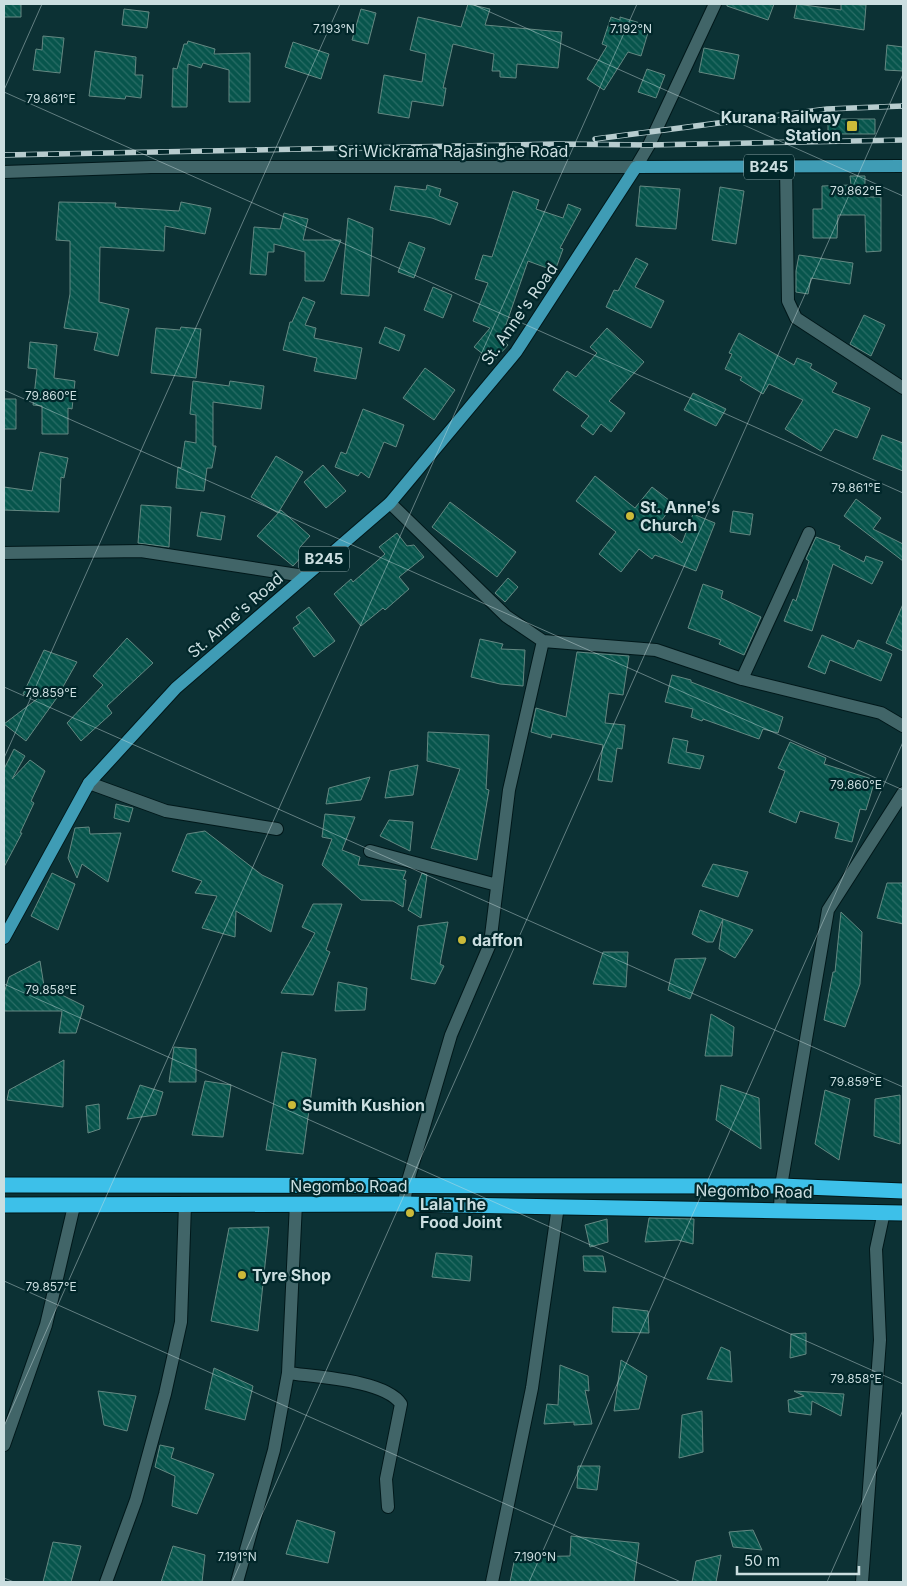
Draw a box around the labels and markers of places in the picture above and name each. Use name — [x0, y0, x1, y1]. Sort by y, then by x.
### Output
place label: Kurana Railway Station — [721, 107, 841, 145]
marker: Kurana Railway Station — [845, 119, 859, 133]
place label: St. Anne's Church — [640, 497, 720, 535]
marker: St. Anne's Church — [624, 510, 636, 522]
place label: daffon — [472, 930, 523, 950]
marker: daffon — [456, 934, 468, 946]
place label: Sumith Kushion — [302, 1095, 425, 1115]
marker: Sumith Kushion — [286, 1099, 298, 1111]
place label: Lala The Food Joint — [420, 1194, 502, 1232]
marker: Lala The Food Joint — [404, 1207, 416, 1219]
place label: Tyre Shop — [252, 1265, 331, 1285]
marker: Tyre Shop — [236, 1269, 248, 1281]

